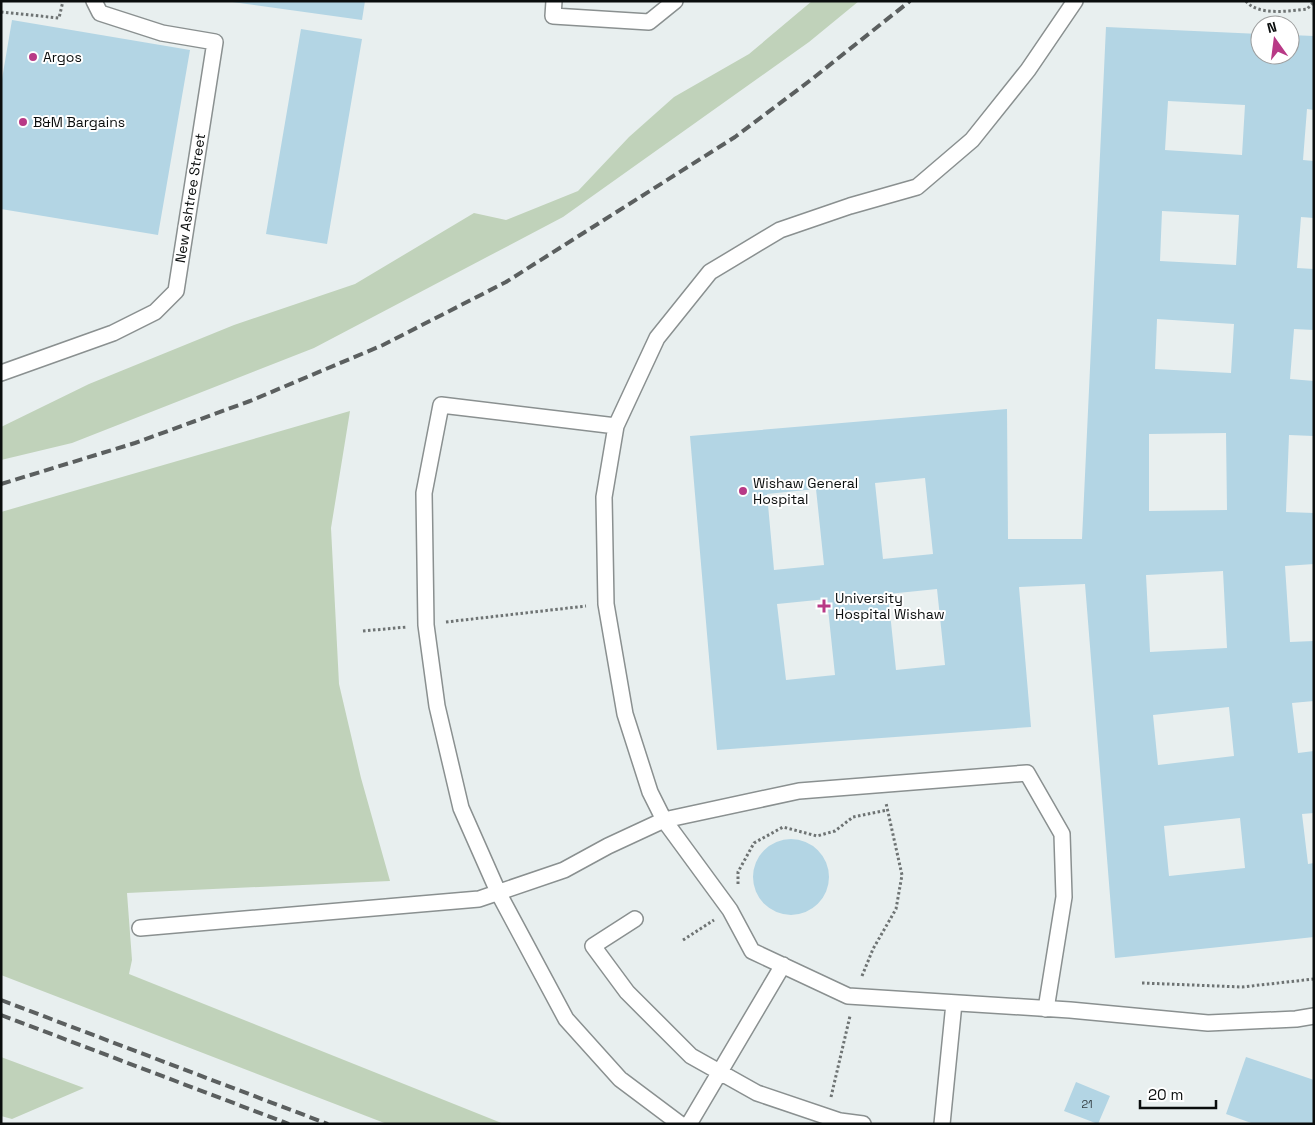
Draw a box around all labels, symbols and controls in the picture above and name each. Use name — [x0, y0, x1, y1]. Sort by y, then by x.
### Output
north arrow — [1250, 15, 1300, 65]
text: N — [1265, 18, 1279, 37]
place label: Argos — [43, 48, 82, 66]
marker: Argos — [27, 51, 39, 63]
place label: B&M Bargains — [33, 113, 125, 131]
marker: B&M Bargains — [17, 116, 29, 128]
street label: New Ashtree Street — [171, 132, 209, 264]
place label: Wishaw General Hospital — [753, 474, 858, 508]
marker: Wishaw General Hospital — [737, 485, 749, 497]
place label: University Hospital Wishaw — [835, 589, 945, 623]
marker: University Hospital Wishaw — [817, 599, 831, 613]
scale bar — [1140, 1078, 1216, 1110]
text: 20 m — [1148, 1085, 1183, 1104]
house number: 21 — [1081, 1097, 1093, 1111]

